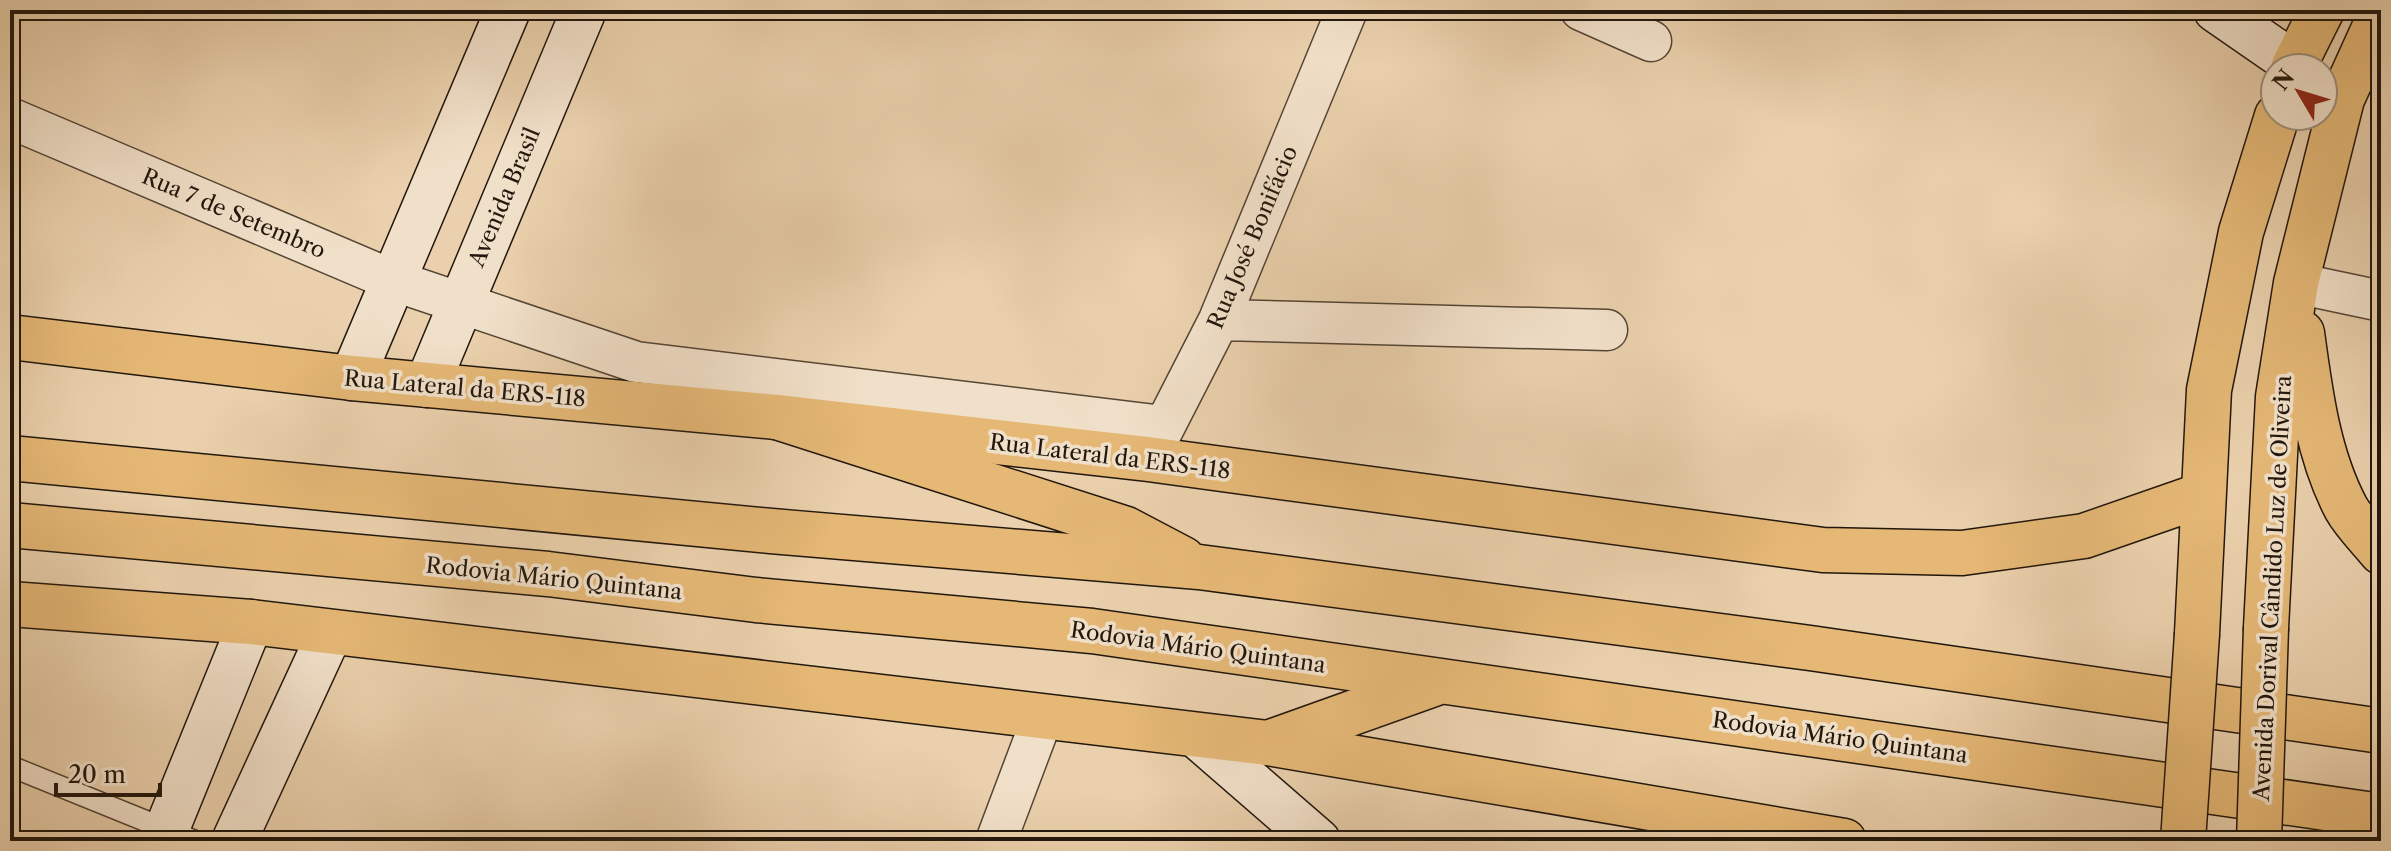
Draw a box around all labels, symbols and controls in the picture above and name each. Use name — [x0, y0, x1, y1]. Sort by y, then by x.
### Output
north arrow — [2259, 52, 2339, 132]
text: N — [2267, 64, 2300, 96]
street label: Avenida Brasil — [463, 123, 546, 272]
street label: Rua José Bonifácio — [1202, 142, 1303, 333]
street label: Rua 7 de Setembro — [138, 163, 330, 264]
street label: Rua Lateral da ERS-118 — [343, 364, 587, 413]
street label: Avenida Dorival Cândido Luz de Oliveira — [2248, 374, 2297, 802]
street label: Rua Lateral da ERS-118 — [988, 428, 1232, 485]
street label: Rodovia Mário Quintana — [424, 552, 684, 605]
street label: Rodovia Mário Quintana — [1069, 616, 1328, 679]
street label: Rodovia Mário Quintana — [1711, 706, 1970, 769]
scale bar — [56, 747, 160, 797]
text: 20 m — [68, 760, 126, 789]

